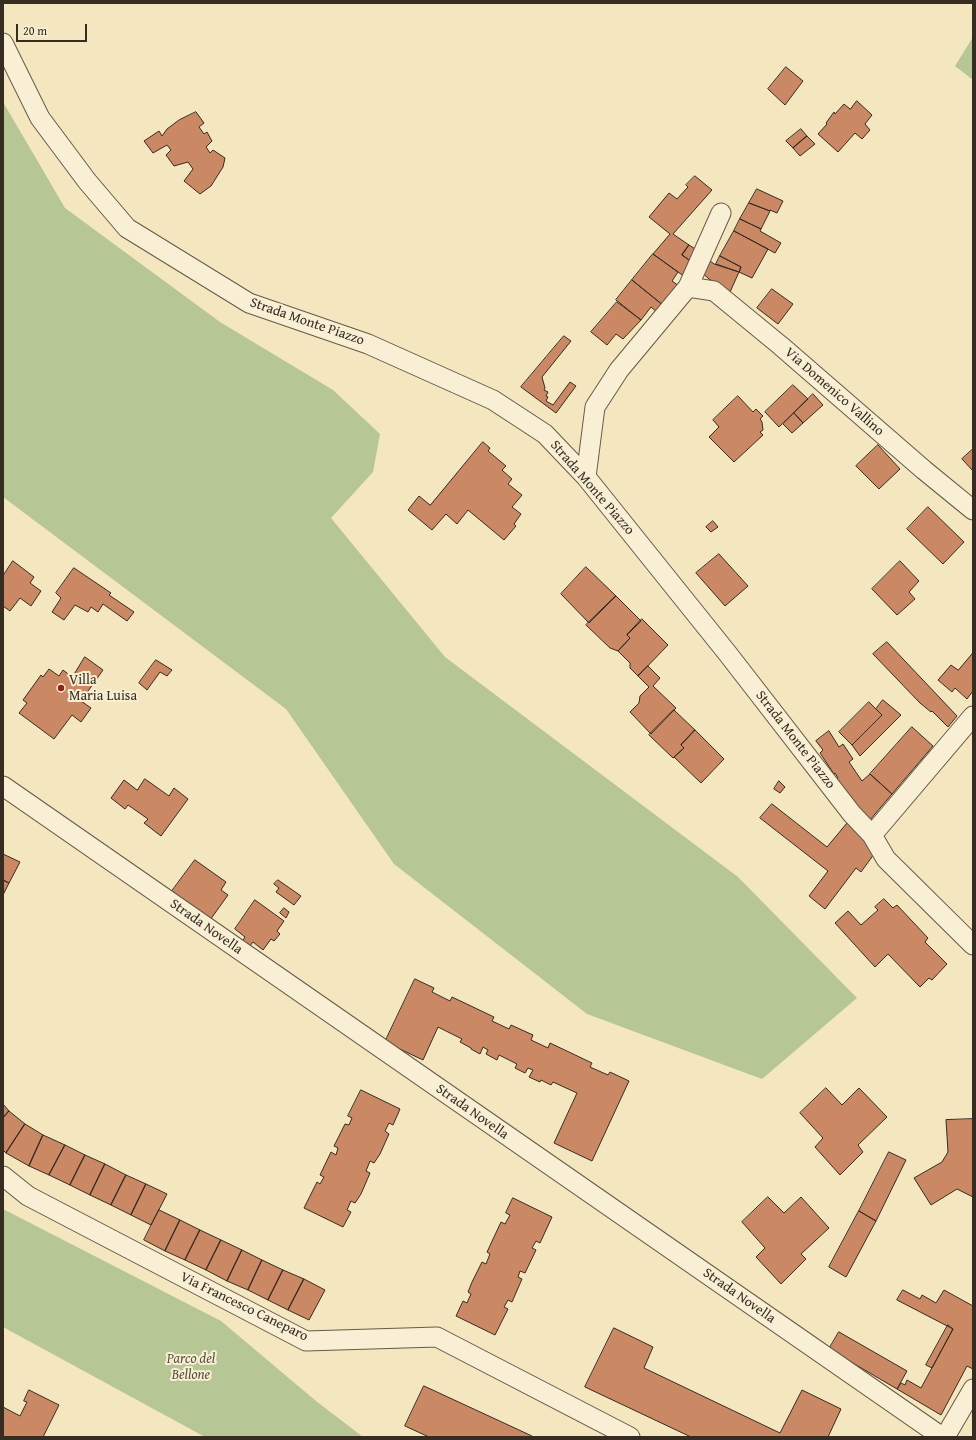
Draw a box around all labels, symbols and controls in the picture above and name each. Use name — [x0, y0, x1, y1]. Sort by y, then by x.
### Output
scale bar — [18, 16, 89, 42]
text: 20 m — [23, 22, 47, 39]
street label: Strada Monte Piazzo — [248, 295, 366, 349]
street label: Via Domenico Vallino — [781, 344, 887, 440]
street label: Strada Monte Piazzo — [546, 437, 638, 539]
place label: Villa Maria Luisa — [69, 672, 137, 704]
marker: Villa Maria Luisa — [56, 683, 66, 693]
street label: Strada Monte Piazzo — [752, 688, 838, 792]
street label: Strada Novella — [166, 896, 246, 958]
street label: Strada Novella — [432, 1081, 512, 1143]
street label: Strada Novella — [699, 1265, 779, 1327]
street label: Via Francesco Caneparo — [177, 1269, 311, 1345]
park label: Parco del Bellone — [167, 1351, 215, 1384]

